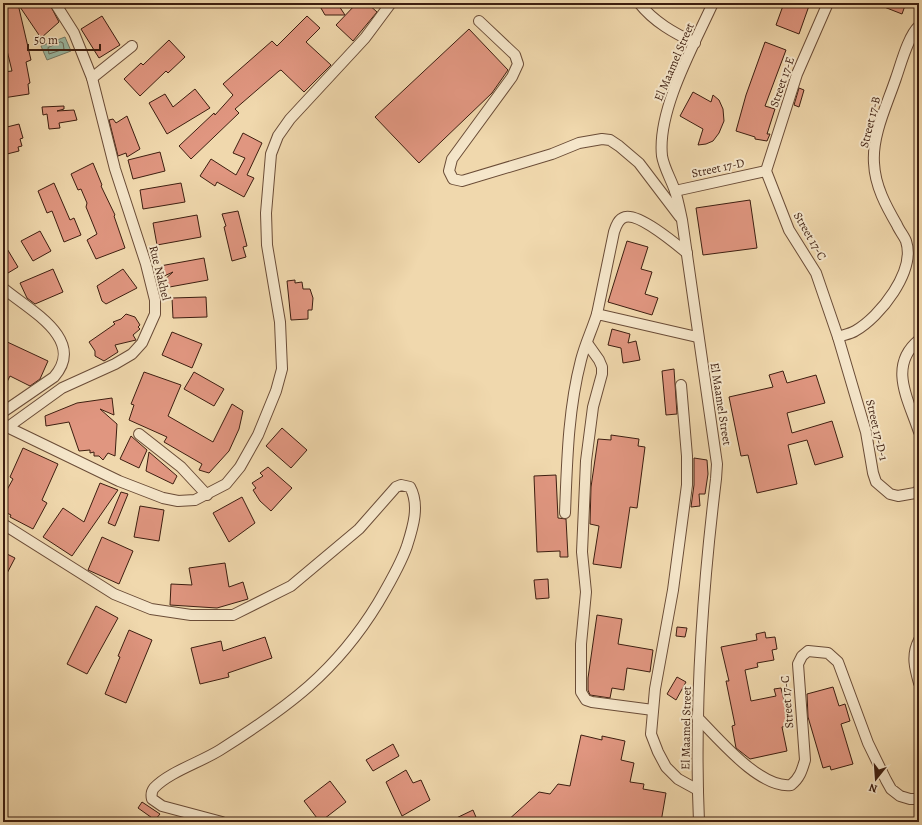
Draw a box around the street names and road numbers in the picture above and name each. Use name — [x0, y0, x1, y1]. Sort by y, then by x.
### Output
street label: El Maamel Street — [650, 20, 698, 104]
street label: Street 17-E — [766, 55, 798, 109]
street label: Street 17-B — [856, 95, 884, 149]
street label: Street 17-D — [690, 155, 746, 181]
street label: Street 17-C — [790, 209, 830, 263]
street label: Rue Nakhel — [145, 244, 175, 302]
street label: El Maamel Street — [707, 361, 735, 447]
street label: Street 17-D-1 — [862, 398, 892, 462]
street label: Street 17-C — [777, 675, 797, 729]
street label: El Maamel Street — [677, 686, 695, 770]

